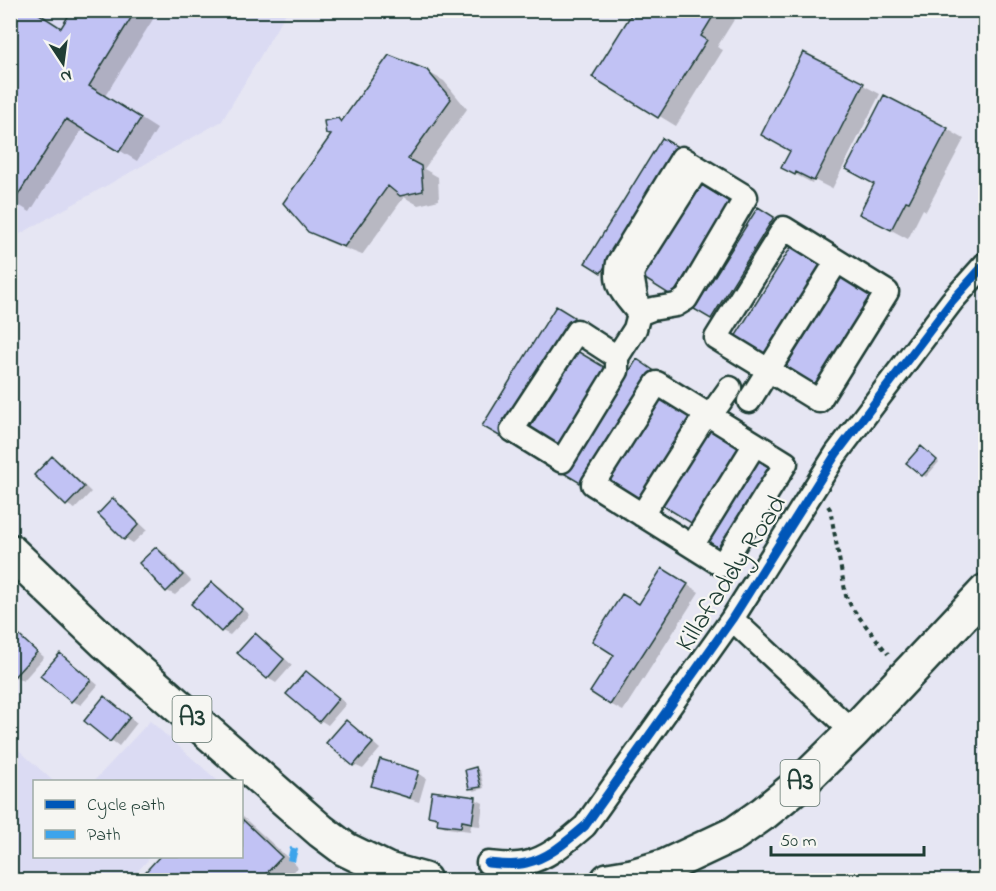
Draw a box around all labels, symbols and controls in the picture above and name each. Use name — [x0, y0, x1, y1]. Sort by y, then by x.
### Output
north arrow — [33, 33, 93, 93]
text: N — [58, 63, 74, 89]
street label: Killafaddy Road — [667, 488, 797, 660]
road number: A3 — [172, 696, 212, 742]
road number: A3 — [780, 760, 820, 806]
legend — [33, 780, 243, 858]
text: Cycle path — [87, 793, 165, 819]
scale bar — [771, 819, 924, 857]
text: Path — [87, 823, 121, 849]
text: 50 m — [780, 829, 817, 855]

